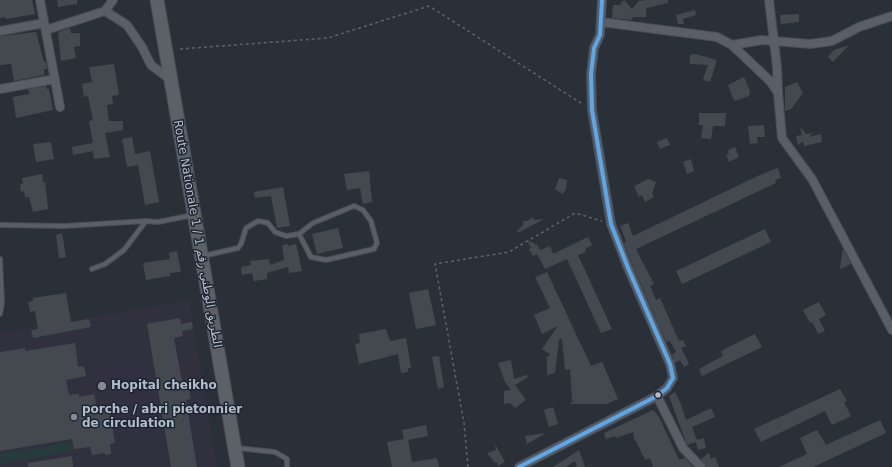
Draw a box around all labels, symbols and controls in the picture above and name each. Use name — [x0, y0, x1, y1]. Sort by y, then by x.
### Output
street label: Route Nationale 1 / الطريق الوطني رقم 1 — [170, 119, 224, 349]
place label: Hopital cheikho — [111, 379, 217, 393]
marker: Hopital cheikho — [96, 380, 108, 392]
unlabelled marker — [653, 390, 663, 400]
place label: porche / abri pietonnier de circulation — [82, 403, 242, 431]
marker: porche / abri pietonnier de circulation — [69, 412, 79, 422]

